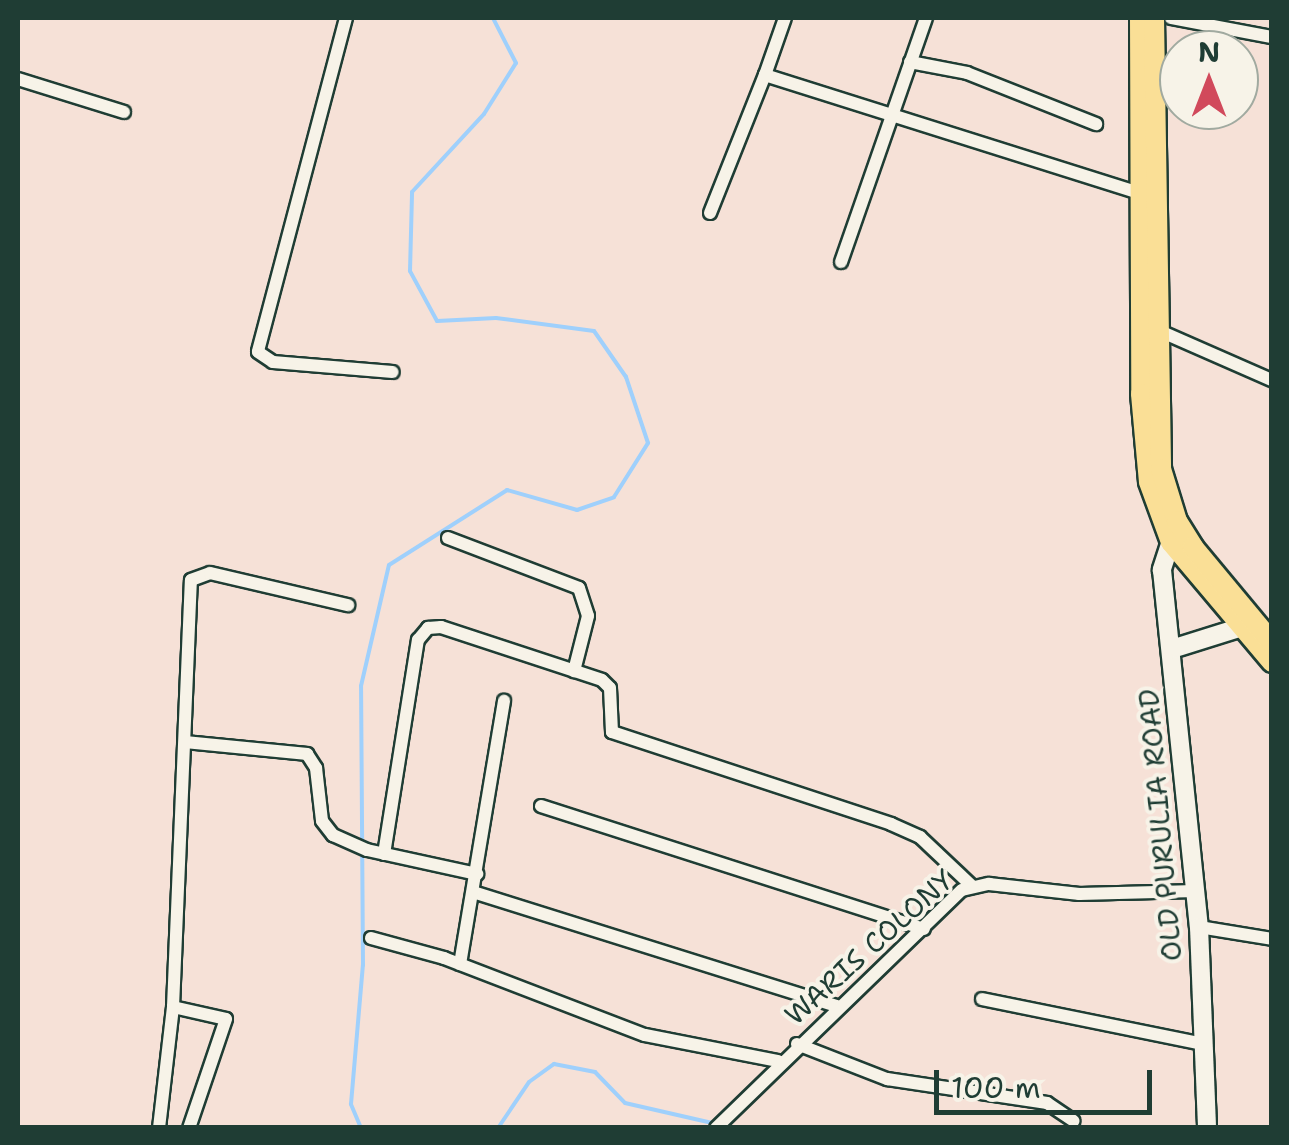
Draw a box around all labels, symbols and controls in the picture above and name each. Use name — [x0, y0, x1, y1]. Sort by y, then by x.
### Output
north arrow — [1159, 30, 1259, 130]
text: N — [1198, 33, 1220, 71]
street label: OLD PURULIA ROAD — [1131, 687, 1189, 963]
street label: WARIS COLONY — [778, 862, 960, 1032]
scale bar — [939, 1050, 1156, 1112]
text: 100 m — [951, 1067, 1041, 1108]

